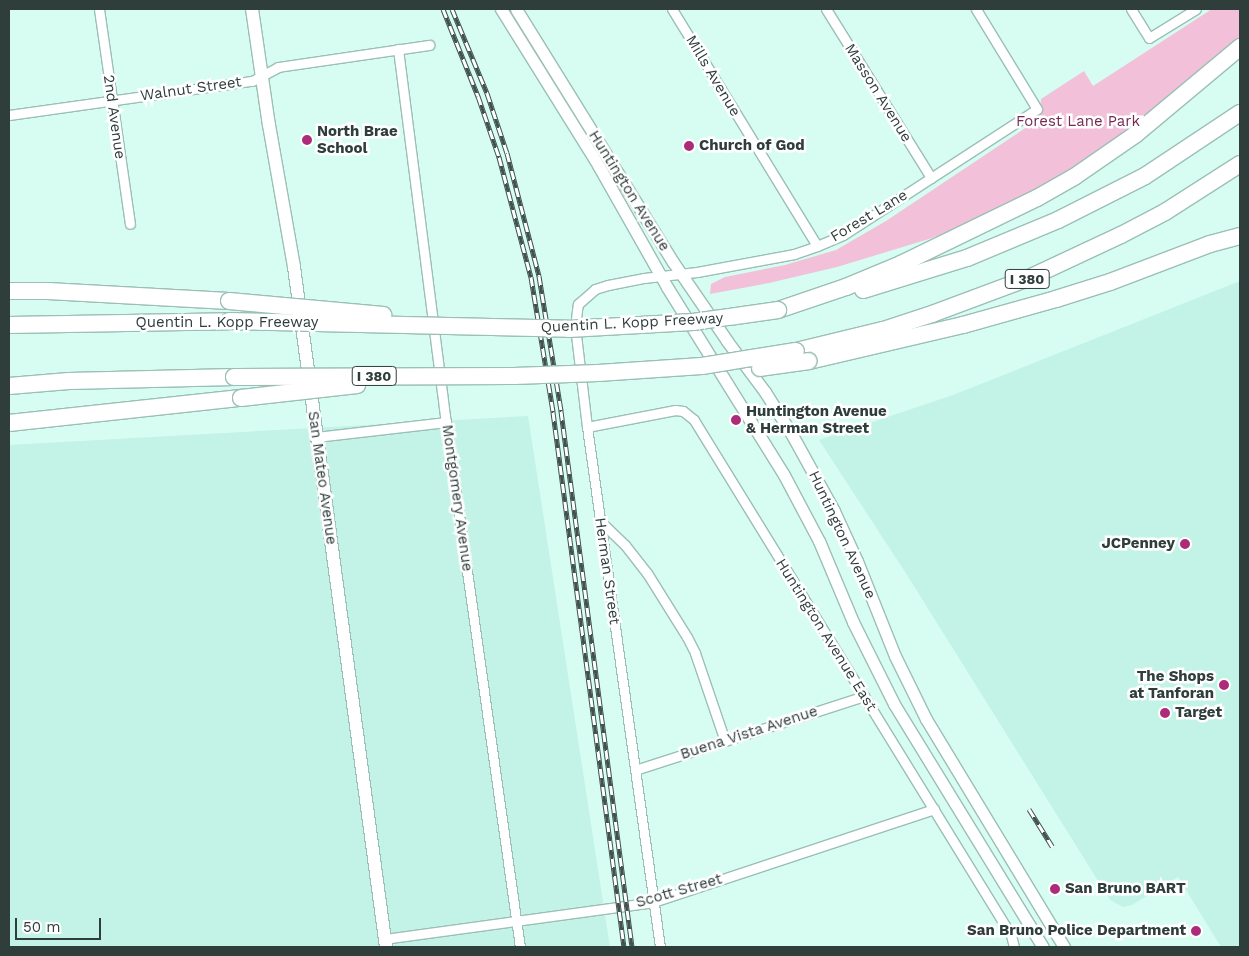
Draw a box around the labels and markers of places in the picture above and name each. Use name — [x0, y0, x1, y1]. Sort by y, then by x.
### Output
place label: North Brae School — [317, 122, 398, 157]
marker: North Brae School — [301, 134, 313, 146]
place label: Church of God — [699, 137, 805, 155]
marker: Church of God — [683, 140, 695, 152]
place label: Huntington Avenue & Herman Street — [746, 402, 887, 437]
marker: Huntington Avenue & Herman Street — [730, 414, 742, 426]
place label: JCPenney — [1102, 535, 1175, 553]
marker: JCPenney — [1179, 538, 1191, 550]
place label: The Shops at Tanforan — [1129, 667, 1214, 702]
marker: The Shops at Tanforan — [1218, 679, 1230, 691]
place label: Target — [1175, 704, 1222, 722]
marker: Target — [1159, 707, 1171, 719]
place label: San Bruno BART — [1065, 880, 1186, 898]
marker: San Bruno BART — [1049, 883, 1061, 895]
place label: San Bruno Police Department — [967, 922, 1186, 940]
marker: San Bruno Police Department — [1190, 925, 1202, 937]

